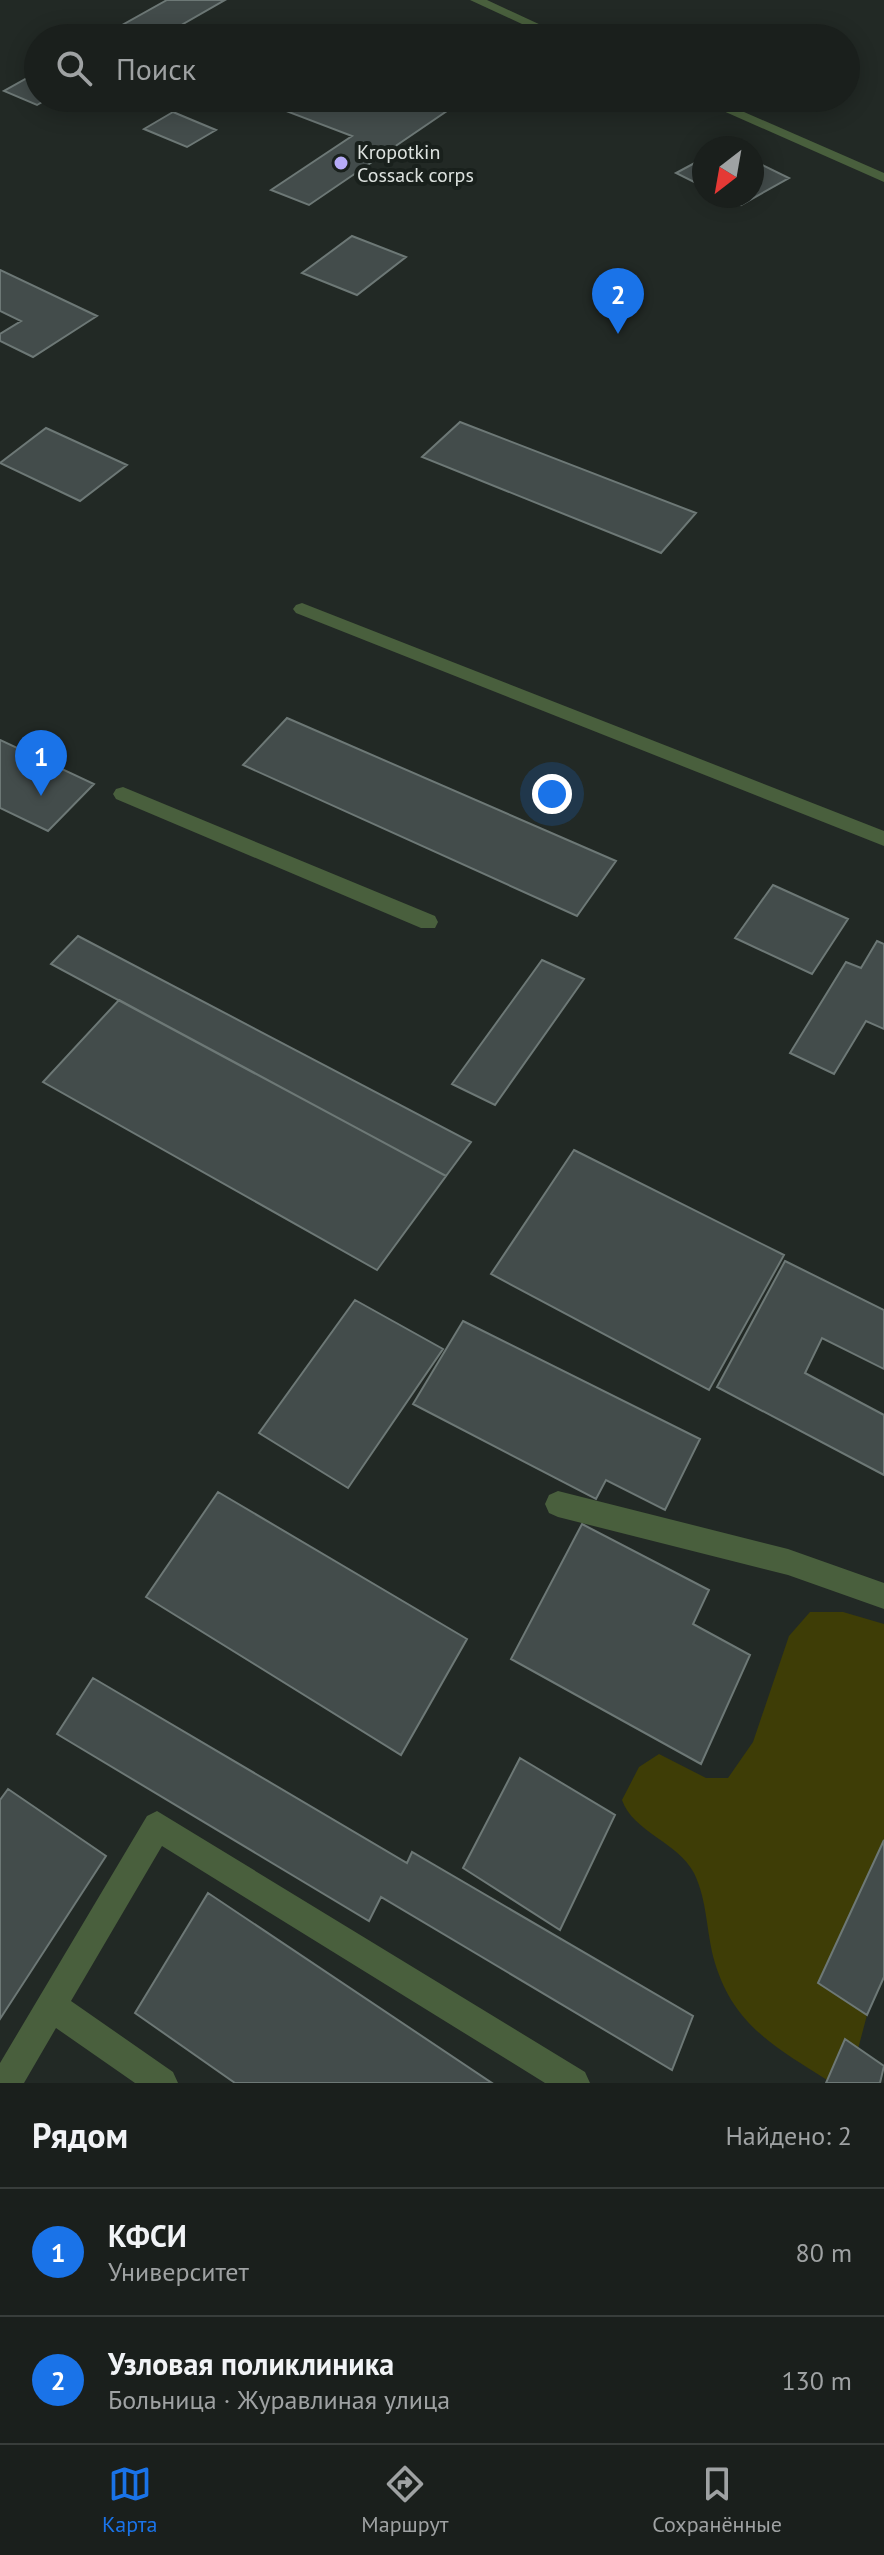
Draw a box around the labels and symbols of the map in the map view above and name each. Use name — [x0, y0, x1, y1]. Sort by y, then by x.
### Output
north arrow — [692, 136, 764, 208]
place label: Kropotkin Cossack corps — [357, 139, 474, 188]
marker: Kropotkin Cossack corps — [332, 154, 350, 172]
pin: 2 — [592, 268, 644, 334]
pin: 1 — [15, 730, 67, 796]
your location — [532, 774, 572, 814]

